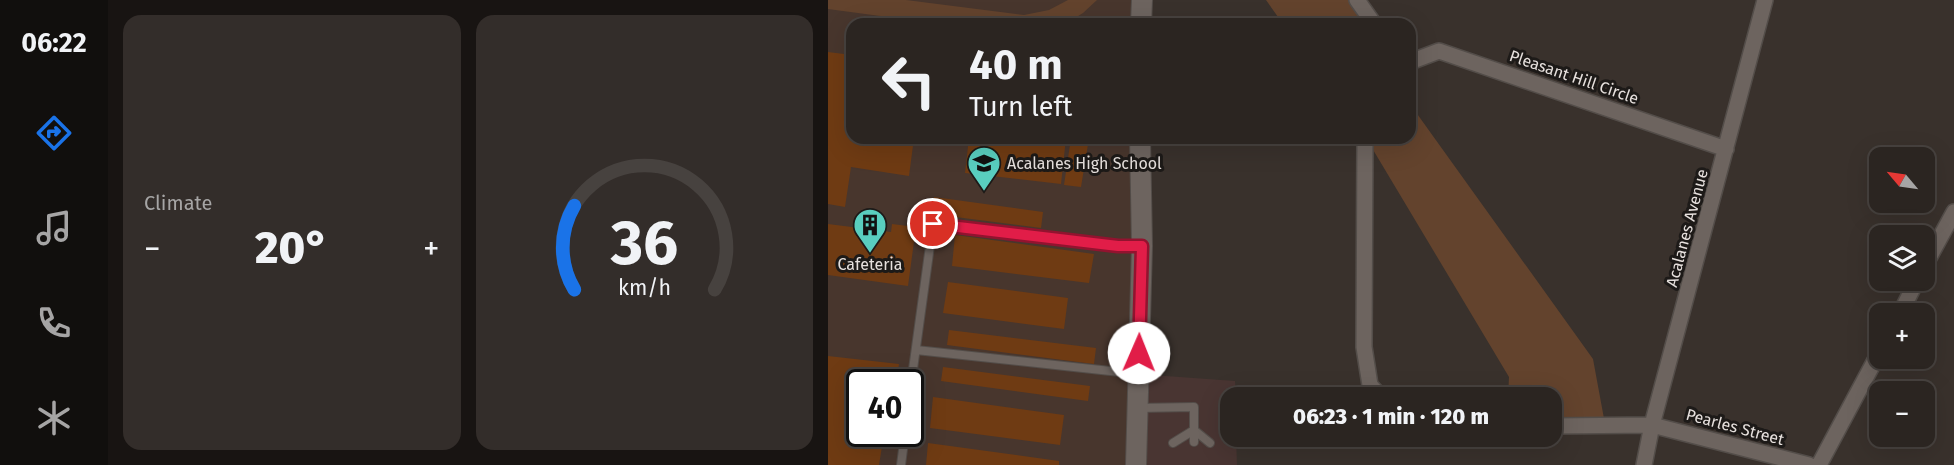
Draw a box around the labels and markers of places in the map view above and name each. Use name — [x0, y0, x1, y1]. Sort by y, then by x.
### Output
school or university icon: Acalanes High School — [966, 145, 1002, 192]
place label: Acalanes High School — [1007, 154, 1162, 173]
pin — [907, 198, 958, 249]
building icon: Cafeteria — [852, 207, 888, 254]
place label: Cafeteria — [837, 255, 903, 274]

